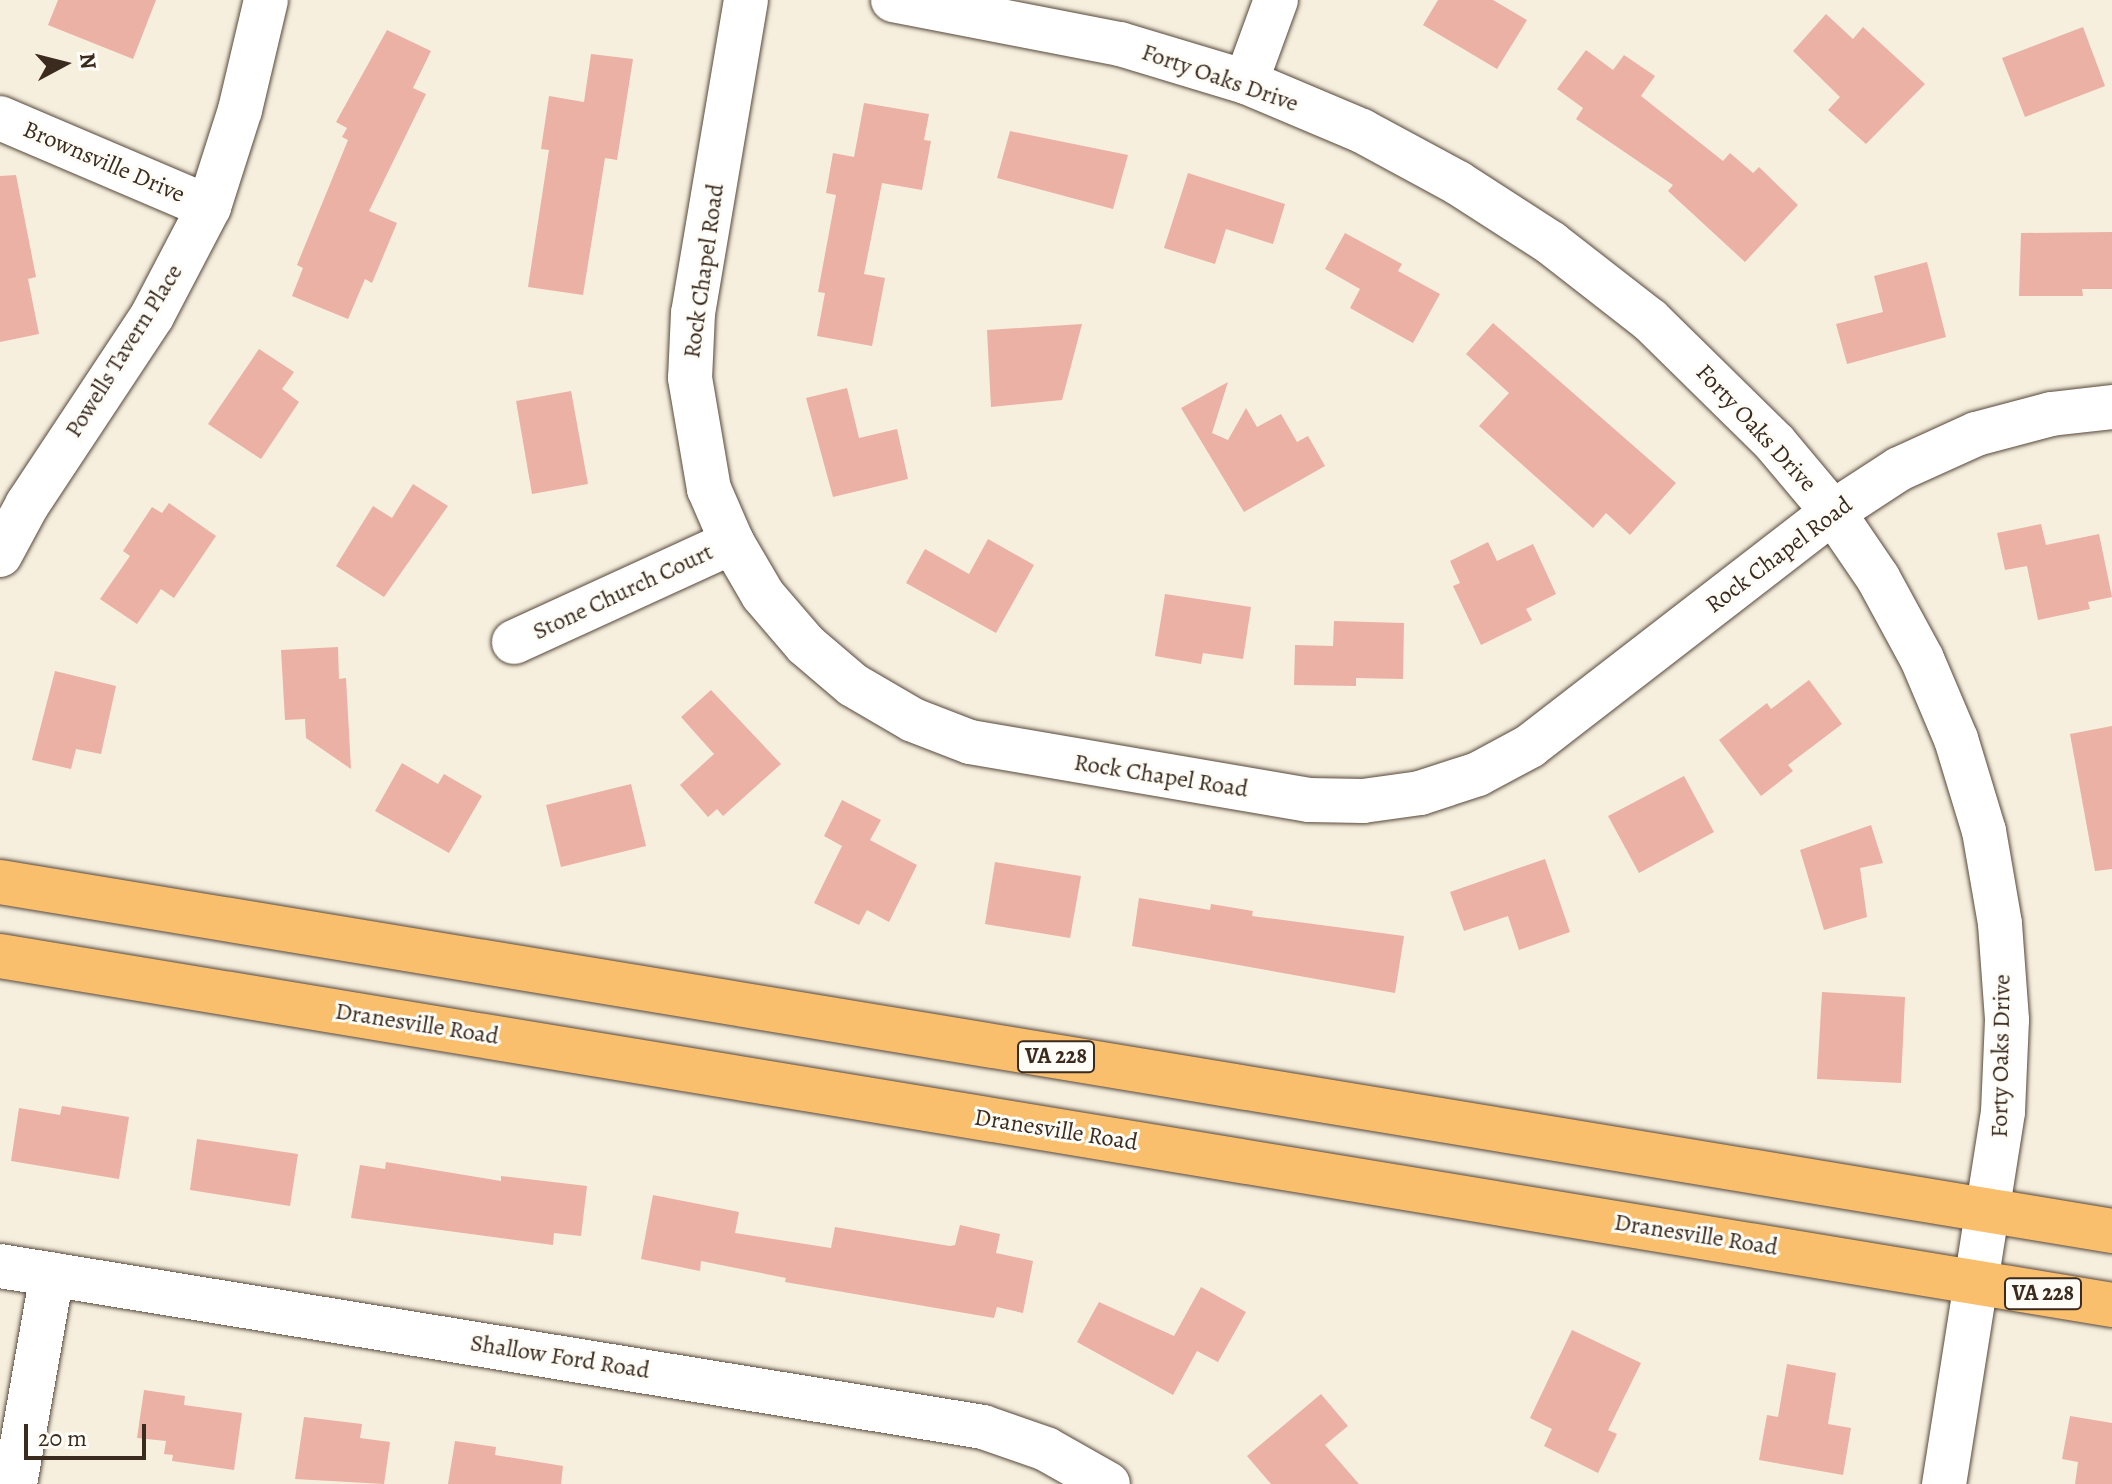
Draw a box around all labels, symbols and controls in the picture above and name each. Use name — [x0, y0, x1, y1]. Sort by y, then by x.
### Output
north arrow — [24, 24, 104, 104]
street label: Forty Oaks Drive — [1138, 38, 1302, 118]
text: N — [72, 51, 104, 71]
street label: Brownsville Drive — [19, 115, 189, 209]
street label: Rock Chapel Road — [678, 182, 730, 360]
street label: Powells Tavern Place — [59, 259, 189, 443]
street label: Forty Oaks Drive — [1690, 358, 1822, 498]
street label: Rock Chapel Road — [1700, 491, 1858, 619]
street label: Stone Church Court — [528, 538, 718, 646]
street label: Rock Chapel Road — [1072, 748, 1250, 804]
street label: Forty Oaks Drive — [1985, 974, 2017, 1138]
street label: Dranesville Road — [333, 997, 501, 1051]
road number: VA 228 — [1016, 1039, 1096, 1075]
street label: Dranesville Road — [972, 1103, 1140, 1157]
street label: Dranesville Road — [1612, 1208, 1780, 1262]
road number: VA 228 — [2003, 1276, 2083, 1312]
street label: Shallow Ford Road — [468, 1329, 652, 1385]
scale bar — [28, 1408, 150, 1458]
text: 20 m — [38, 1422, 87, 1454]

